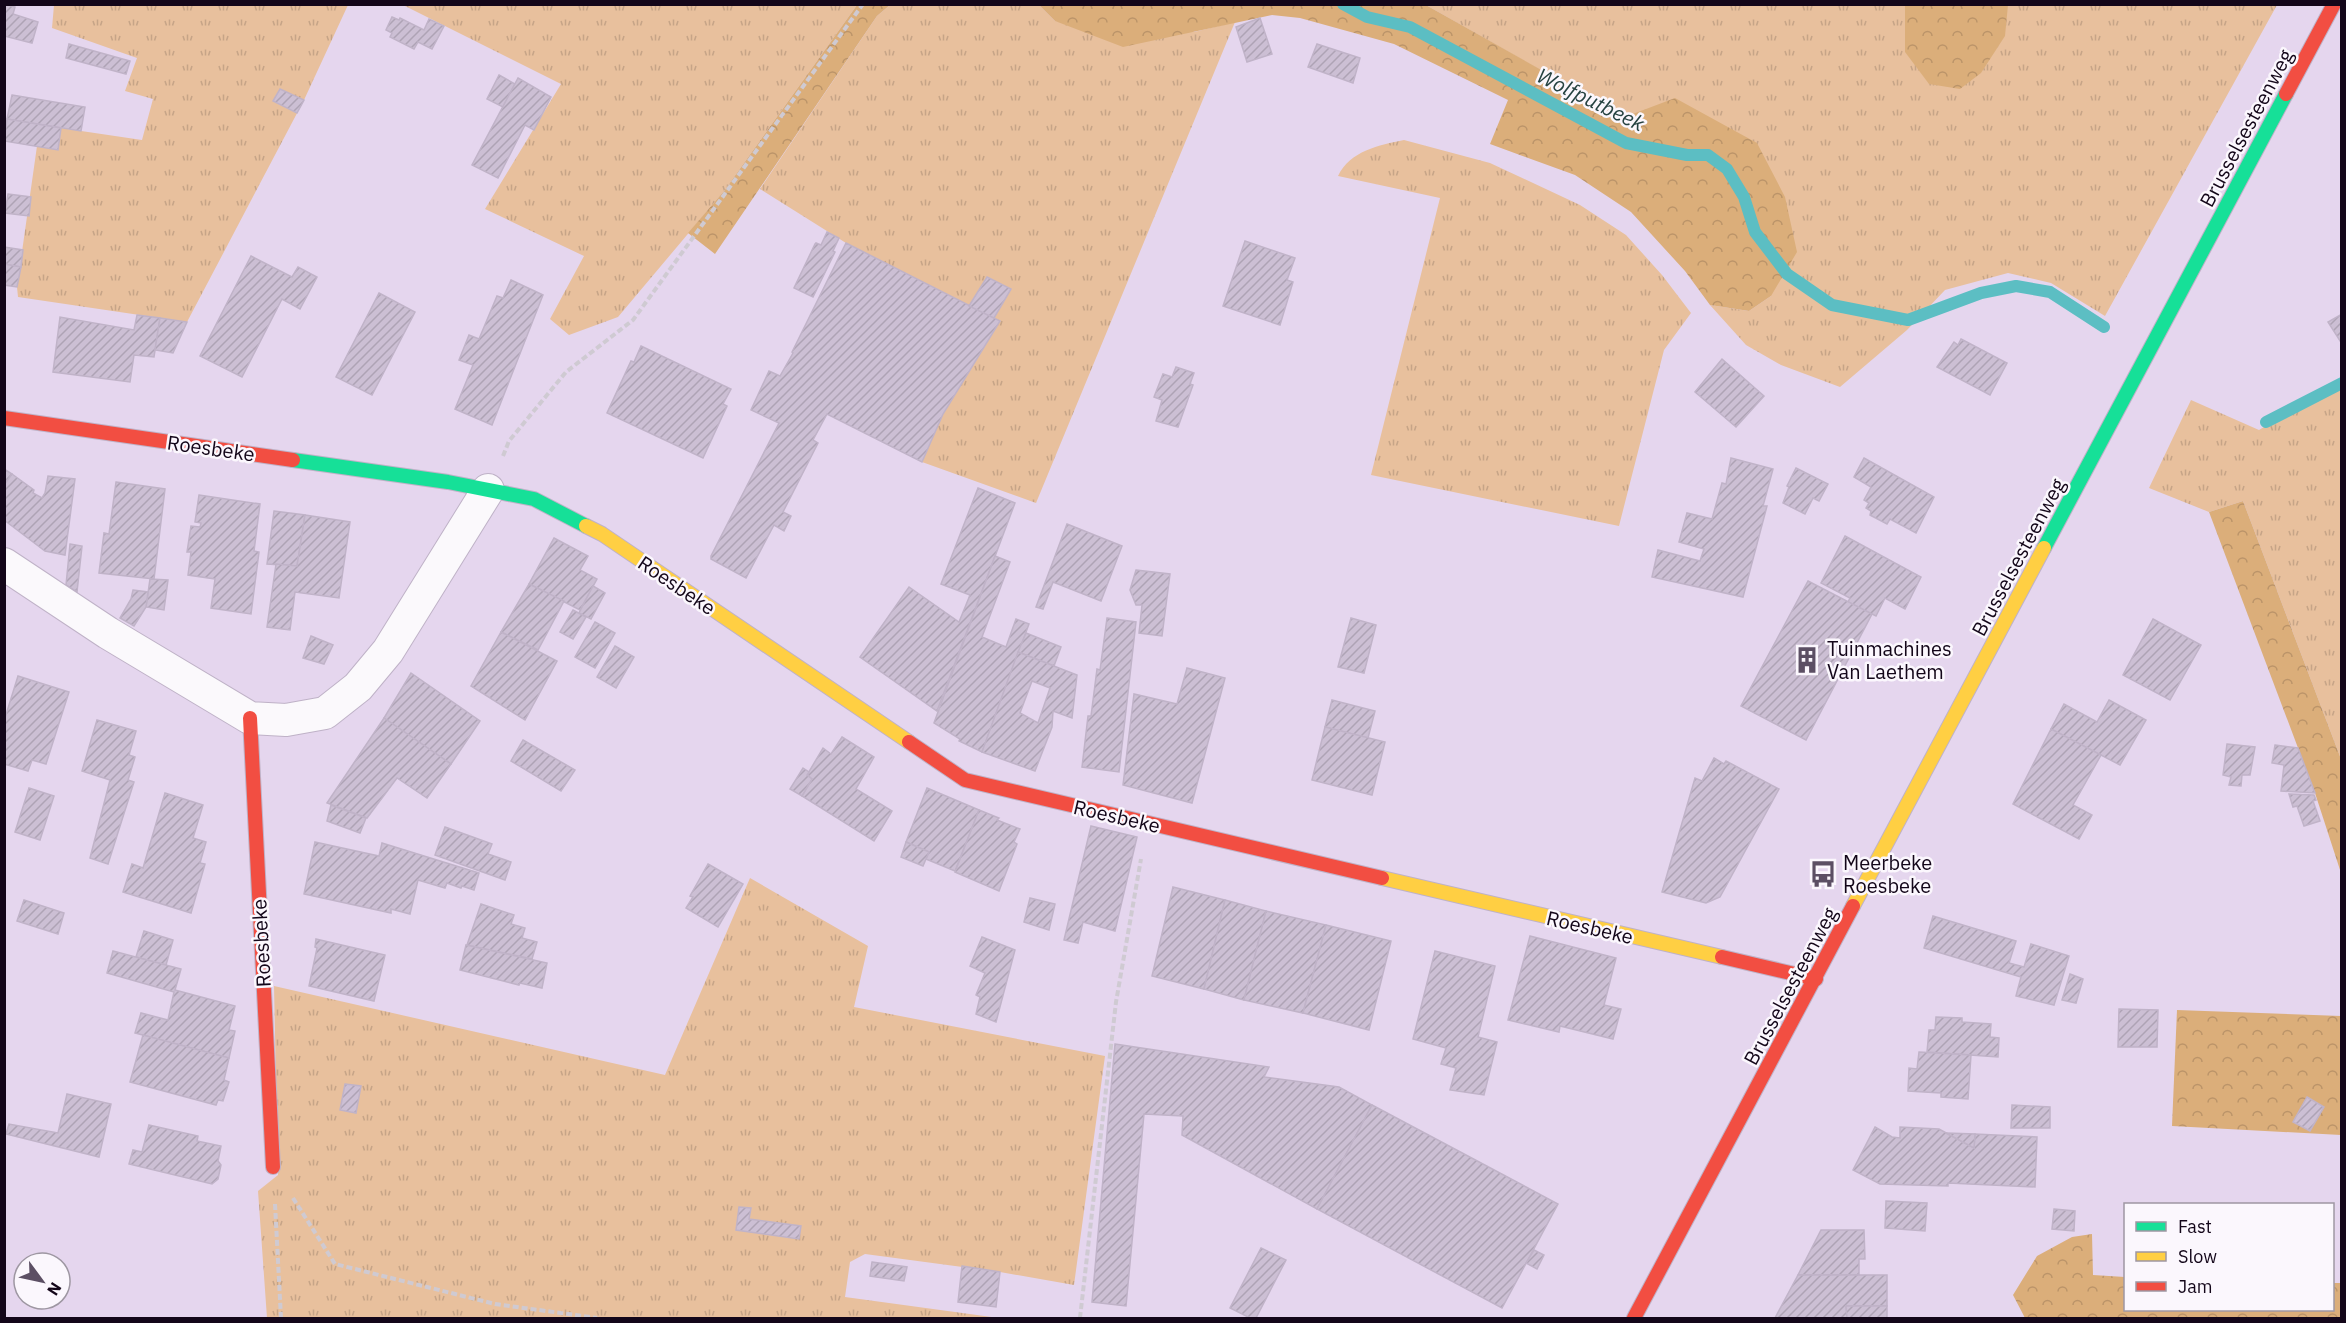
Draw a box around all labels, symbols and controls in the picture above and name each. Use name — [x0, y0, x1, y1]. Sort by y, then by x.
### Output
street label: Brusselsesteenweg — [2193, 44, 2299, 212]
water label: Wolfputbeek — [1533, 61, 1650, 138]
street label: Roesbeke — [165, 428, 257, 468]
street label: Brusselsesteenweg — [1965, 473, 2071, 641]
street label: Roesbeke — [633, 549, 721, 621]
place label: Tuinmachines Van Laethem — [1827, 635, 1952, 685]
building icon: Tuinmachines Van Laethem — [1792, 645, 1822, 675]
street label: Roesbeke — [1071, 793, 1163, 839]
place label: Meerbeke Roesbeke — [1843, 849, 1932, 899]
bus stop icon: Meerbeke Roesbeke — [1808, 859, 1838, 889]
street label: Roesbeke — [245, 898, 277, 988]
street label: Brusselsesteenweg — [1737, 902, 1843, 1070]
street label: Roesbeke — [1544, 904, 1636, 950]
legend — [2124, 1203, 2334, 1311]
text: Fast — [2178, 1215, 2212, 1238]
text: Slow — [2178, 1245, 2217, 1268]
north arrow — [12, 1251, 72, 1311]
text: Jam — [2178, 1275, 2213, 1298]
text: N — [43, 1279, 66, 1299]

